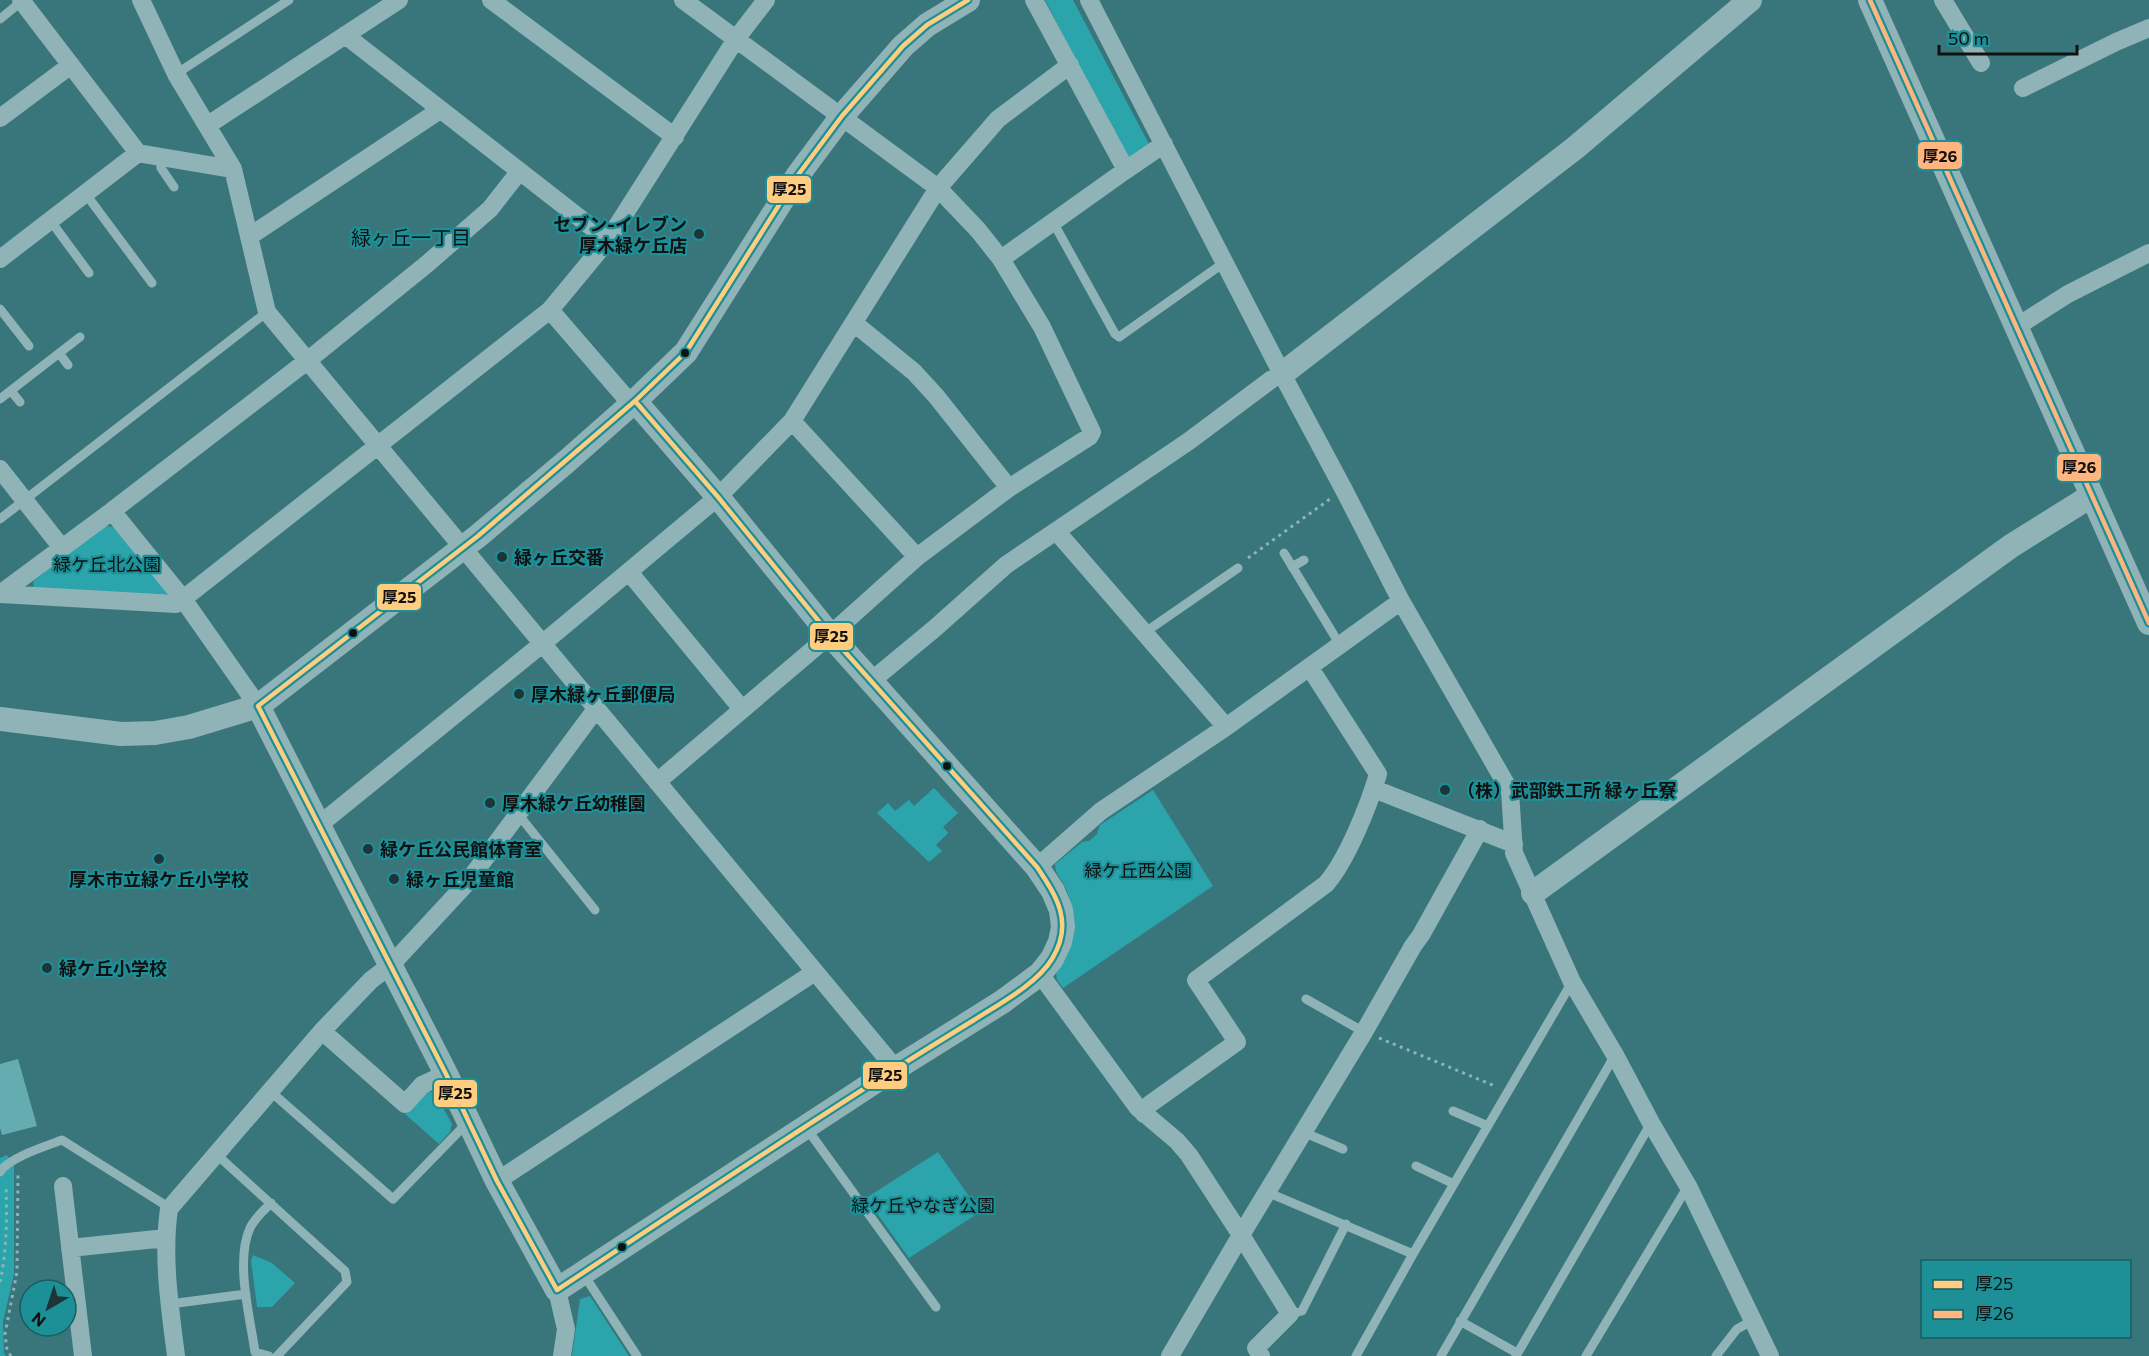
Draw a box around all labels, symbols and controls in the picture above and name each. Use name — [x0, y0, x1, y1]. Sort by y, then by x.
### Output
scale bar — [1939, 18, 2077, 56]
text: 50 m — [1948, 27, 1989, 49]
line badge: 厚26 — [1917, 141, 1963, 170]
text: 厚26 — [1923, 146, 1958, 165]
line badge: 厚25 — [766, 175, 812, 204]
text: 厚25 — [772, 179, 806, 198]
place label: セブン-イレブン 厚木緑ケ丘店 — [553, 213, 687, 256]
district label: 緑ヶ丘一丁目 — [351, 225, 471, 249]
marker: セブン-イレブン 厚木緑ケ丘店 — [692, 227, 706, 241]
unlabelled marker — [679, 347, 691, 359]
line badge: 厚26 — [2056, 453, 2102, 482]
text: 厚26 — [2062, 457, 2097, 476]
place label: 緑ヶ丘交番 — [514, 546, 604, 568]
marker: 緑ヶ丘交番 — [495, 550, 509, 564]
park label: 緑ケ丘北公園 — [53, 553, 161, 575]
line badge: 厚25 — [376, 583, 422, 611]
text: 厚25 — [382, 587, 416, 606]
line badge: 厚25 — [809, 622, 854, 651]
text: 厚25 — [814, 626, 848, 645]
unlabelled marker — [347, 627, 359, 639]
place label: 厚木緑ヶ丘郵便局 — [531, 683, 675, 705]
marker: 厚木緑ヶ丘郵便局 — [512, 687, 526, 701]
unlabelled marker — [941, 760, 953, 772]
place label: （株）武部鉄工所 緑ヶ丘寮 — [1457, 779, 1676, 801]
marker: （株）武部鉄工所 緑ヶ丘寮 — [1438, 783, 1452, 797]
place label: 厚木緑ケ丘幼稚園 — [502, 792, 646, 814]
marker: 厚木緑ケ丘幼稚園 — [483, 796, 497, 810]
place label: 緑ケ丘公民館体育室 — [380, 838, 542, 860]
marker: 緑ケ丘公民館体育室 — [361, 842, 375, 856]
marker: 厚木市立緑ケ丘小学校 — [152, 852, 166, 866]
park label: 緑ケ丘西公園 — [1084, 859, 1192, 881]
place label: 厚木市立緑ケ丘小学校 — [69, 868, 249, 890]
place label: 緑ヶ丘児童館 — [406, 868, 514, 890]
marker: 緑ヶ丘児童館 — [387, 872, 401, 886]
place label: 緑ケ丘小学校 — [59, 957, 167, 979]
marker: 緑ケ丘小学校 — [40, 961, 54, 975]
line badge: 厚25 — [862, 1061, 908, 1090]
text: 厚25 — [868, 1065, 902, 1084]
line badge: 厚25 — [433, 1079, 478, 1108]
text: 厚25 — [438, 1083, 472, 1102]
park label: 緑ケ丘やなぎ公園 — [851, 1194, 995, 1216]
unlabelled marker — [616, 1241, 628, 1253]
legend — [1921, 1260, 2131, 1338]
text: 厚25 — [1975, 1272, 2013, 1294]
north arrow — [18, 1278, 78, 1338]
text: 厚26 — [1975, 1302, 2014, 1324]
text: N — [28, 1309, 49, 1331]

